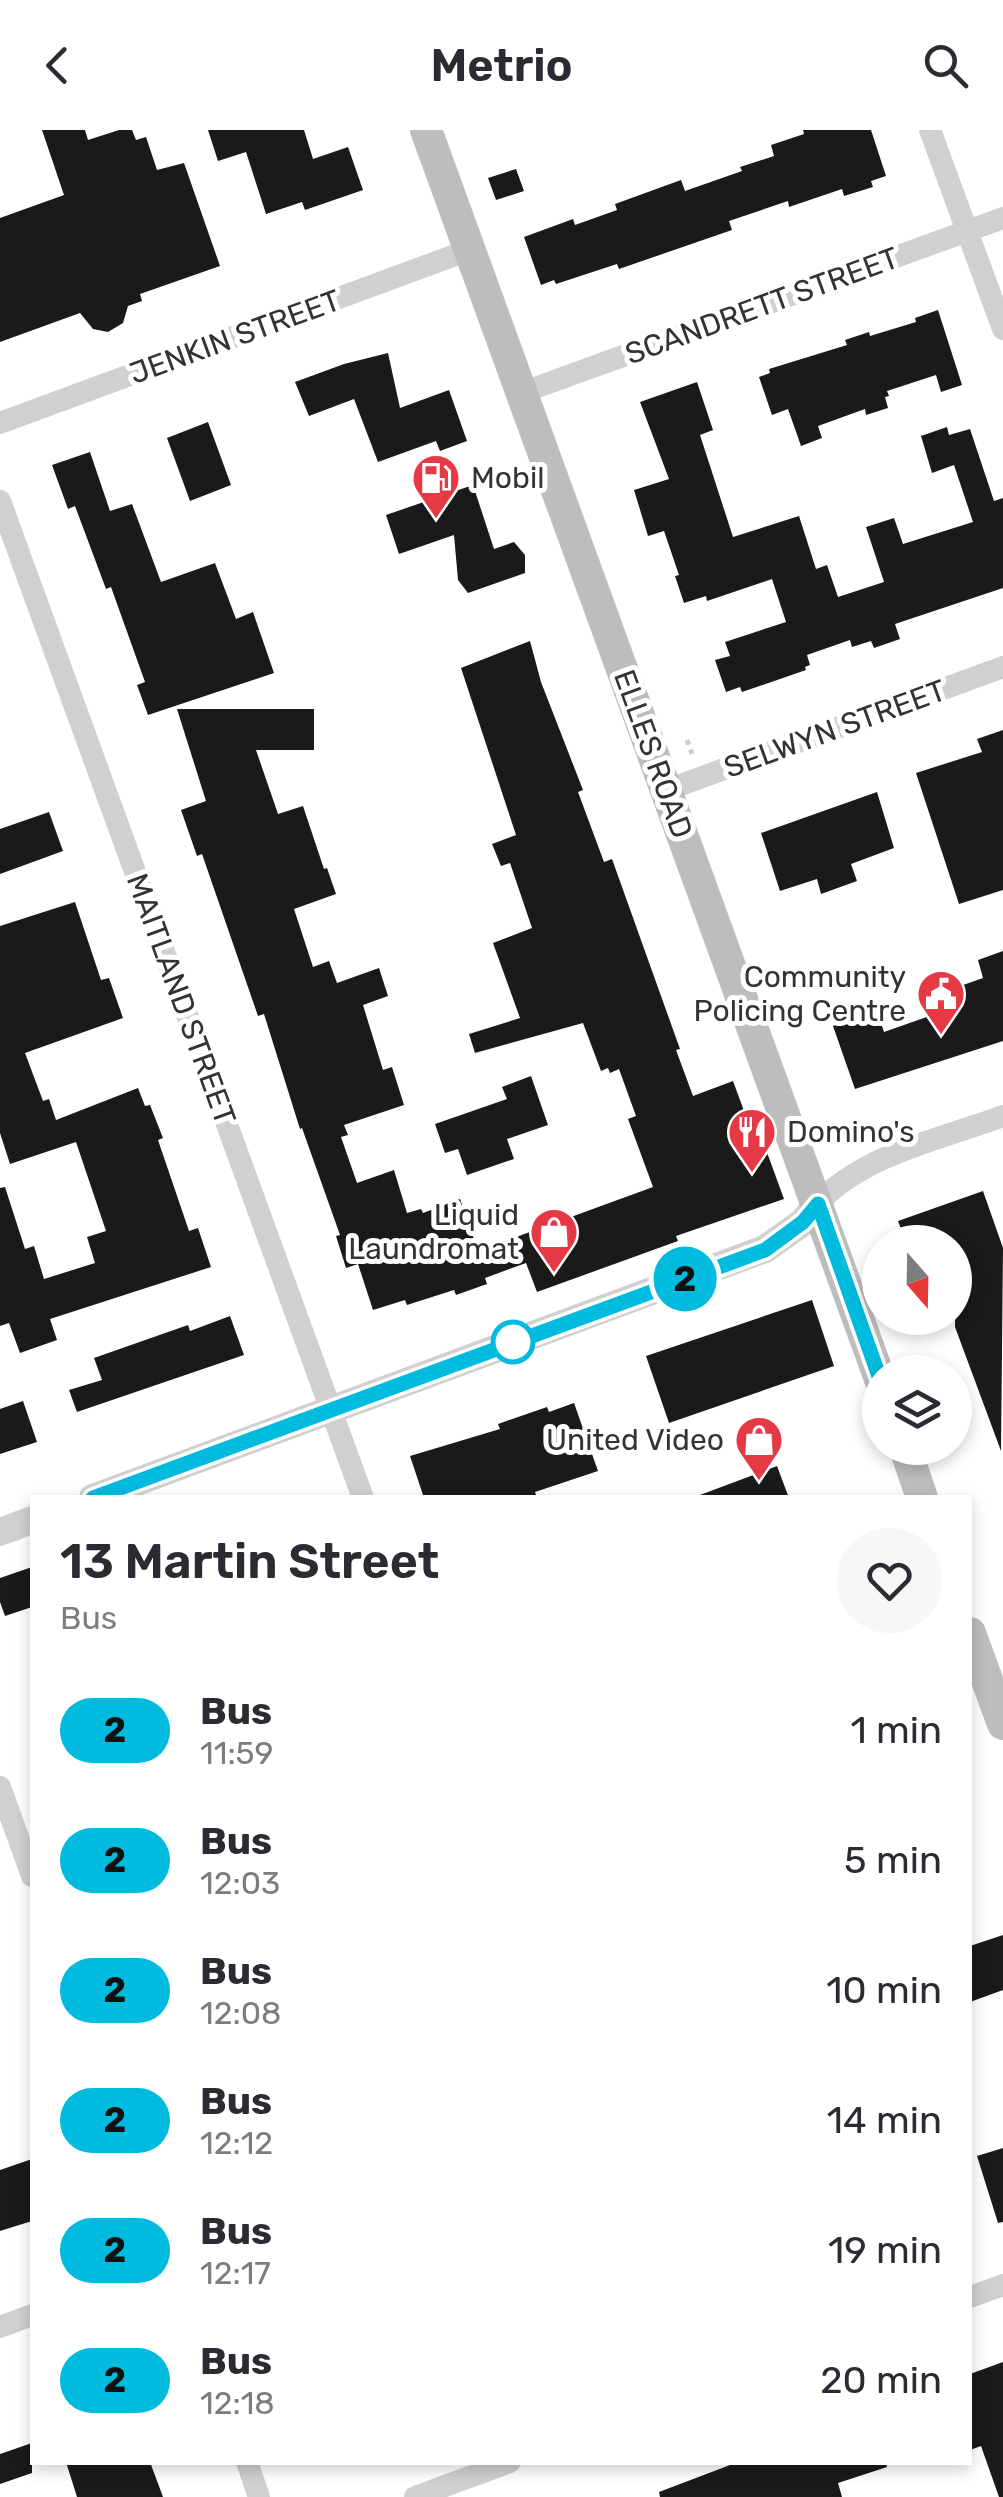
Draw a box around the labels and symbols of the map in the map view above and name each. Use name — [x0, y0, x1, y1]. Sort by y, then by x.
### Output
street label: SCANDRETT STREET — [620, 240, 904, 372]
street label: JENKIN STREET — [125, 282, 345, 392]
fuel station icon: Mobil — [410, 452, 462, 520]
place label: Mobil — [471, 460, 544, 496]
street label: ELLES ROAD — [606, 665, 700, 843]
street label: SELWYN STREET — [719, 672, 951, 786]
street label: MAITLAND STREET — [119, 869, 243, 1129]
place label: Community Policing Centre — [694, 959, 906, 1029]
public building icon: Community Policing Centre — [915, 968, 967, 1036]
restaurant icon: Domino's — [726, 1106, 778, 1174]
place label: Domino's — [787, 1114, 915, 1150]
place label: Liquid Laundromat — [348, 1197, 519, 1267]
shop icon: Liquid Laundromat — [528, 1206, 580, 1274]
north arrow — [862, 1225, 972, 1335]
line badge: 2 — [652, 1246, 718, 1312]
unlabelled marker — [492, 1321, 534, 1363]
shop icon: United Video — [733, 1414, 785, 1482]
place label: United Video — [546, 1422, 724, 1458]

